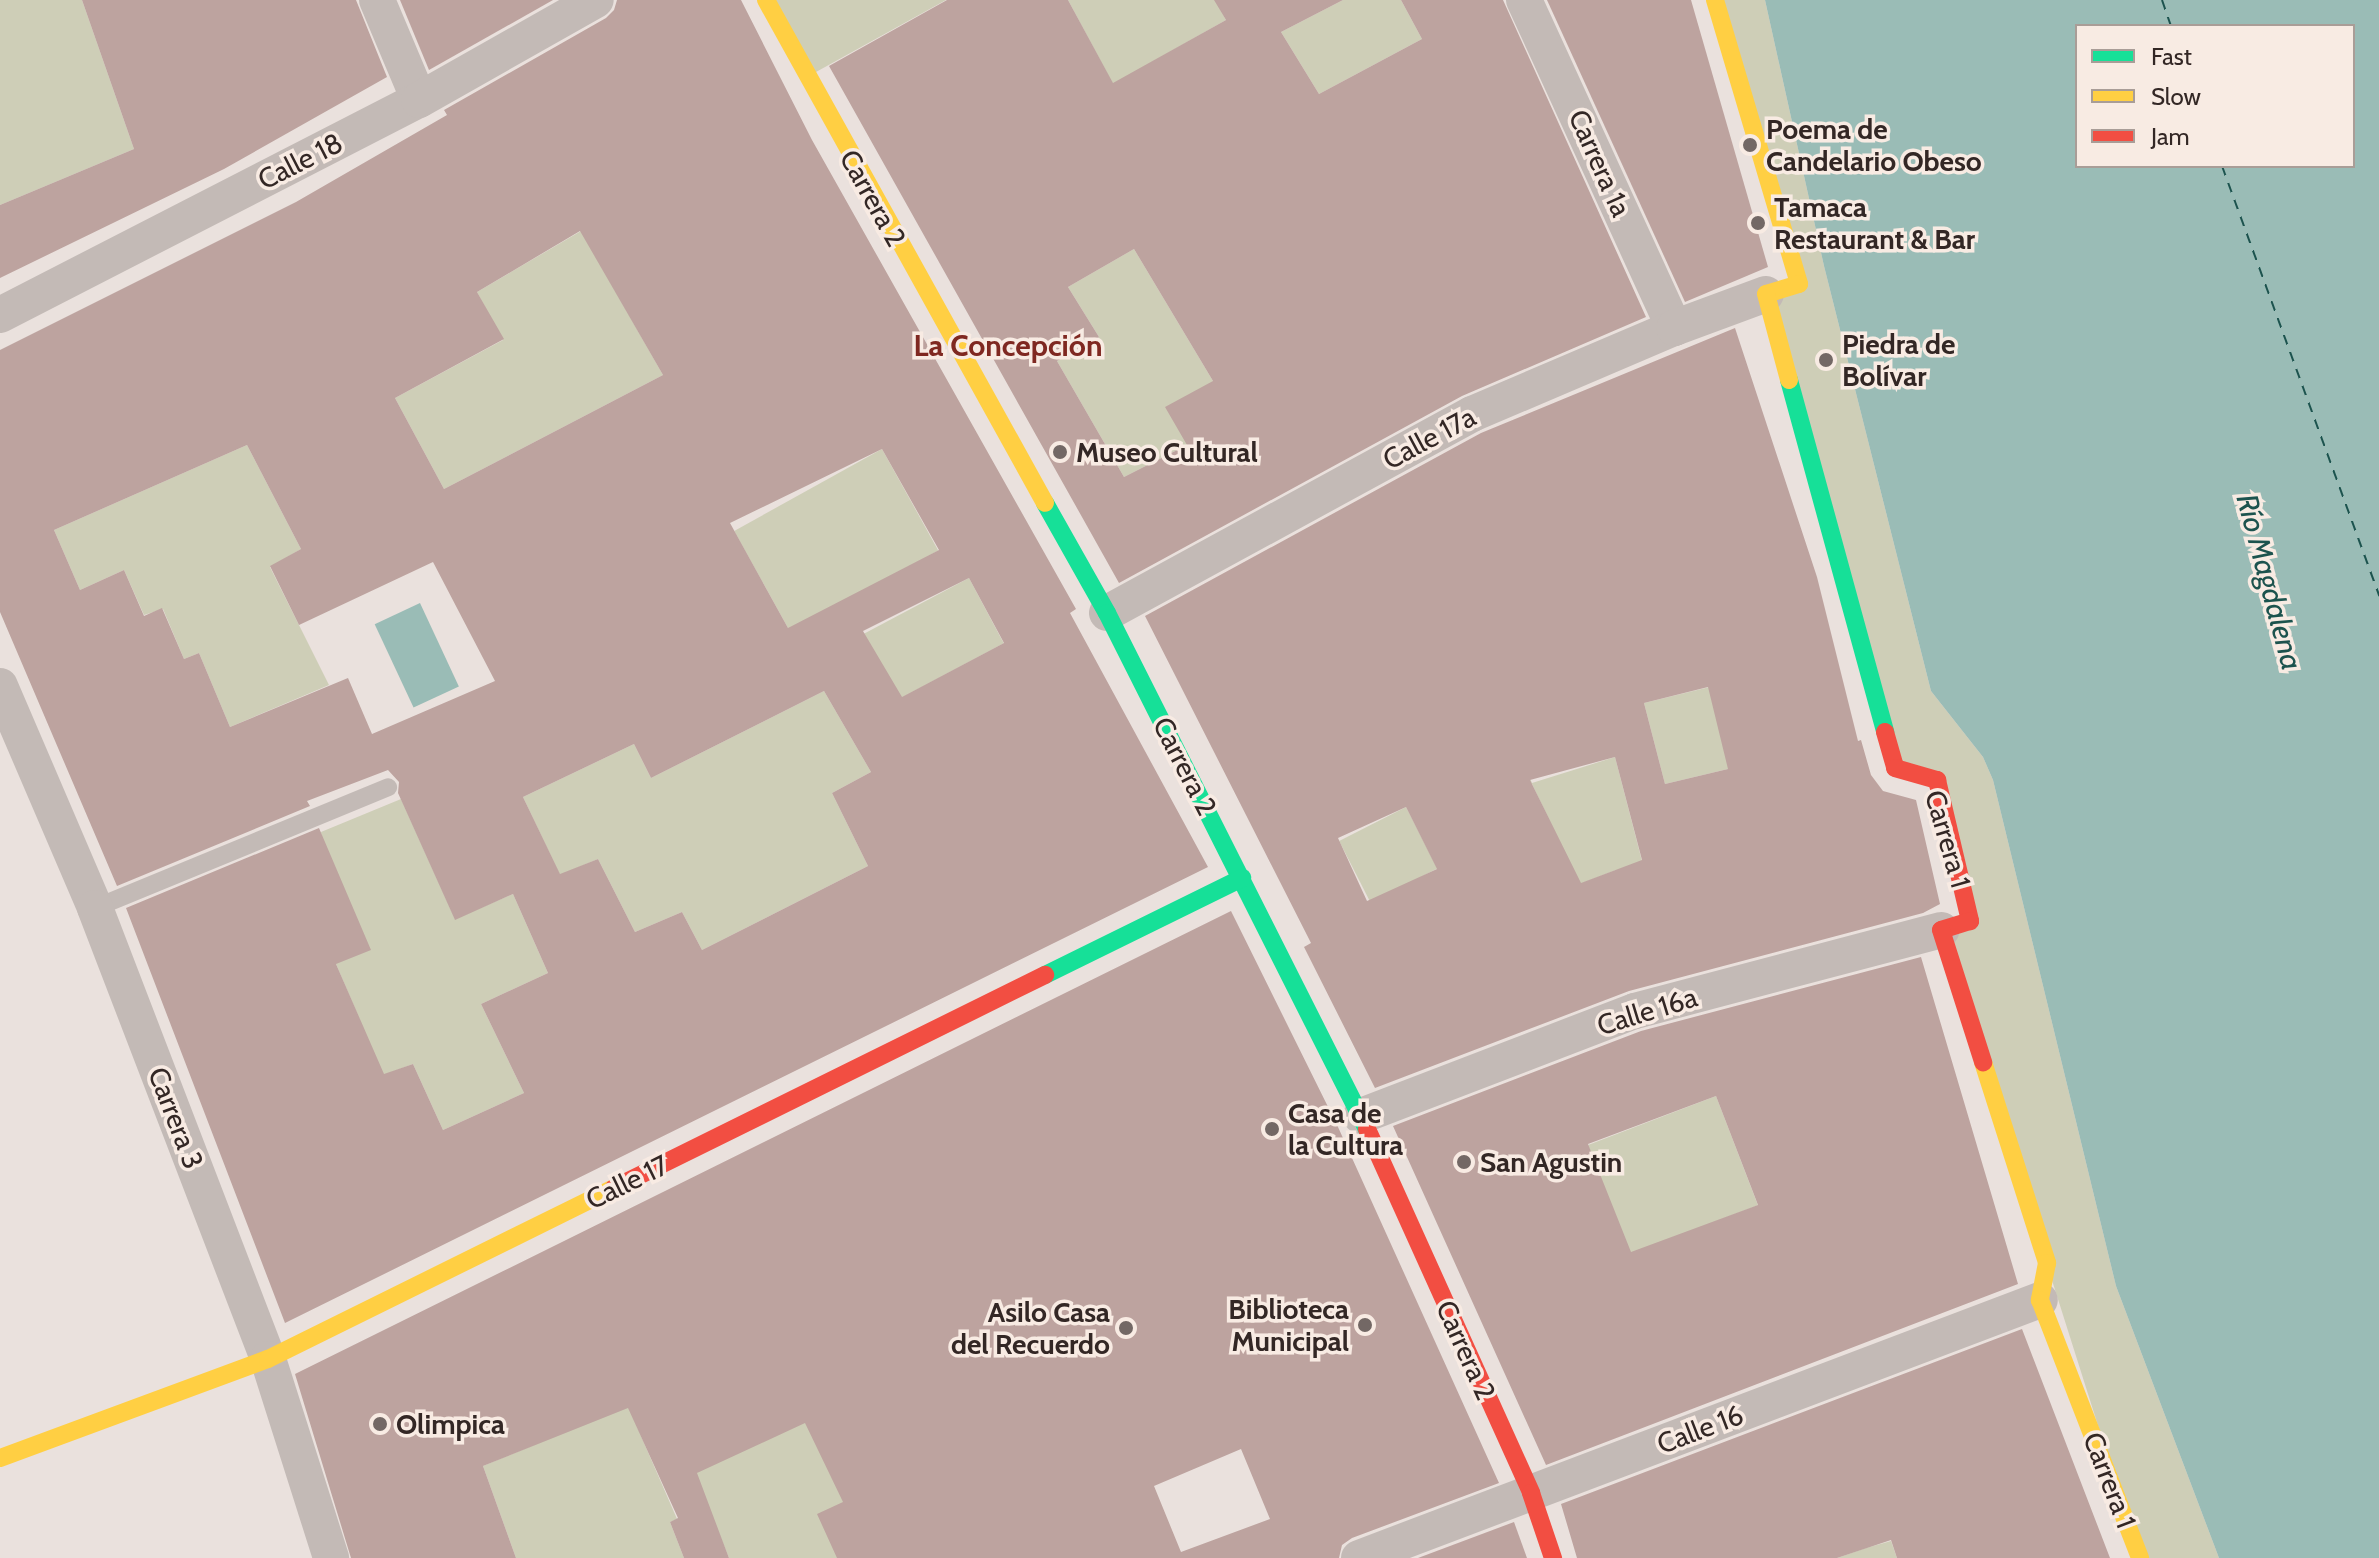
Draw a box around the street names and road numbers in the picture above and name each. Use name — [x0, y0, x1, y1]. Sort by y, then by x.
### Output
street label: Carrera 1a — [1562, 104, 1638, 222]
street label: Calle 18 — [252, 125, 348, 197]
street label: Carrera 2 — [833, 144, 913, 252]
street label: Calle 17a — [1377, 400, 1481, 476]
street label: Carrera 2 — [1146, 711, 1224, 821]
street label: Carrera 1 — [1918, 786, 1978, 892]
street label: Calle 16a — [1593, 980, 1701, 1042]
street label: Carrera 3 — [141, 1063, 211, 1173]
street label: Calle 17 — [580, 1148, 674, 1216]
street label: Carrera 2 — [1429, 1295, 1503, 1405]
street label: Calle 16 — [1652, 1397, 1748, 1461]
street label: Carrera 1 — [2076, 1427, 2144, 1533]

